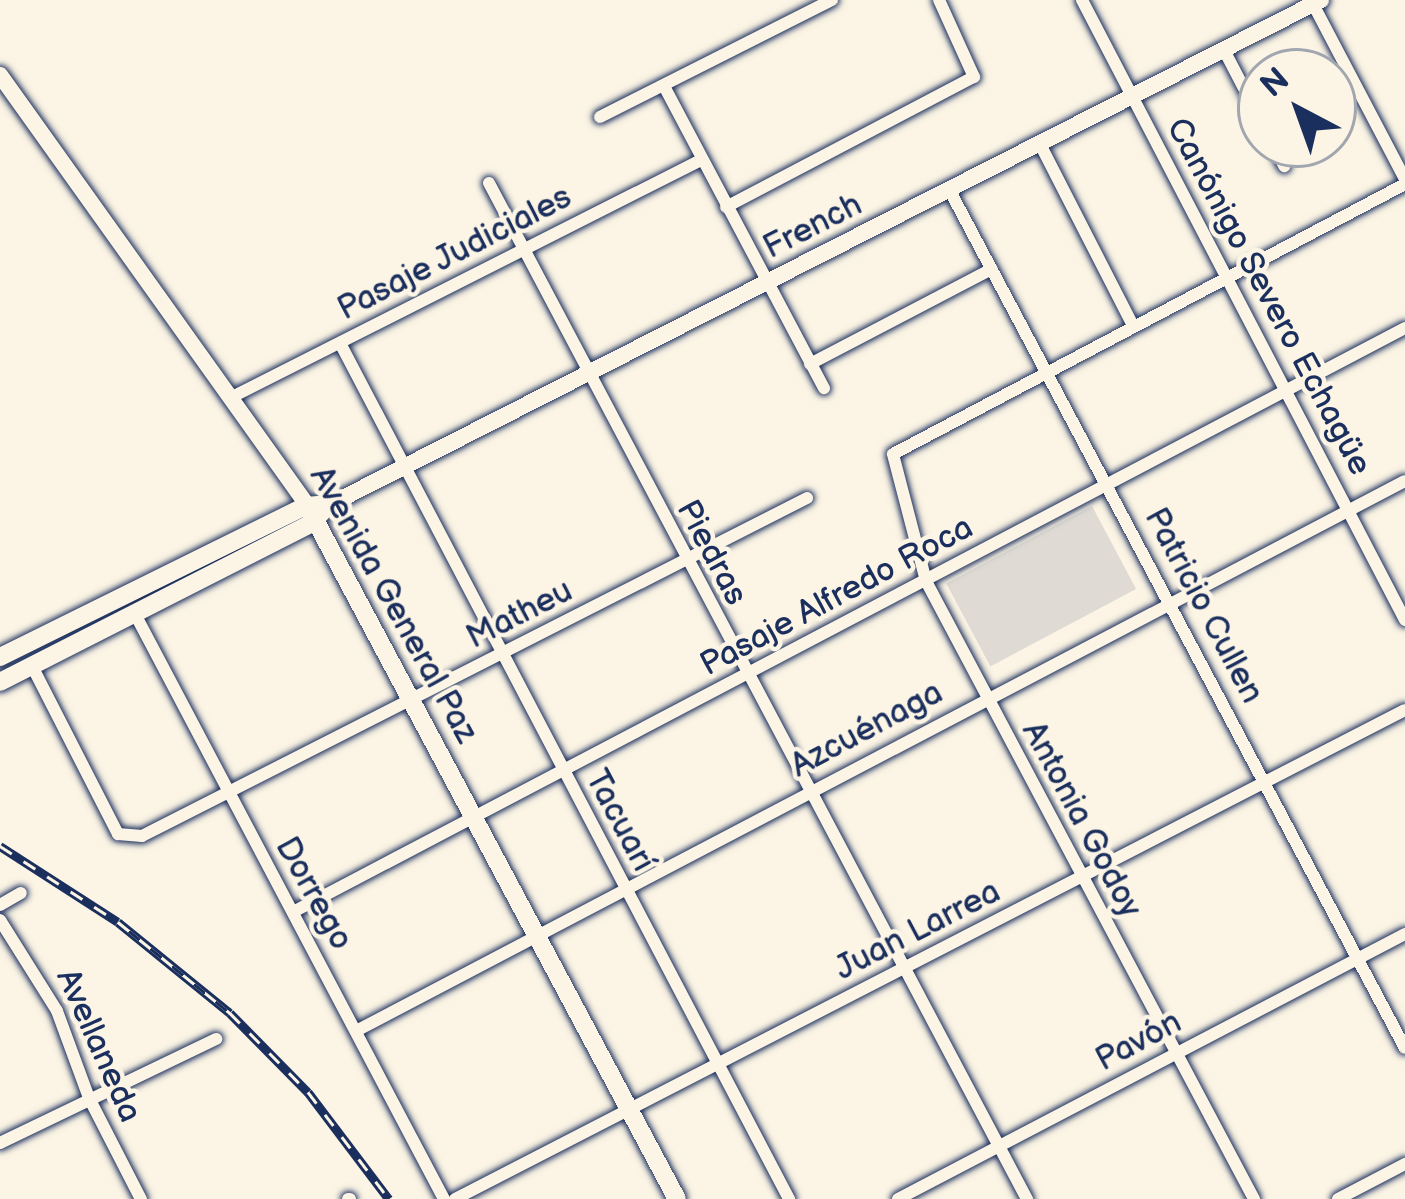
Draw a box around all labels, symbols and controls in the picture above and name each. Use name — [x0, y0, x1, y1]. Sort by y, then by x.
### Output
north arrow — [1237, 48, 1357, 168]
text: N — [1253, 60, 1298, 106]
street label: Canónigo Severo Echagüe — [1157, 111, 1379, 483]
street label: Pasaje Judiciales — [331, 178, 579, 330]
street label: French — [757, 186, 869, 268]
street label: Avenida General Paz — [301, 460, 485, 750]
street label: Piedras — [667, 494, 755, 612]
street label: Patricio Cullen — [1135, 502, 1271, 710]
street label: Pasaje Alfredo Roca — [694, 508, 980, 686]
street label: Matheu — [460, 572, 580, 658]
street label: Azcuénaga — [784, 673, 950, 787]
street label: Antonia Godoy — [1013, 715, 1149, 925]
street label: Tacuarí — [576, 763, 662, 879]
street label: Dorrego — [266, 831, 360, 957]
street label: Juan Larrea — [829, 873, 1007, 989]
street label: Avellaneda — [47, 963, 149, 1129]
street label: Pavón — [1090, 1003, 1188, 1081]

